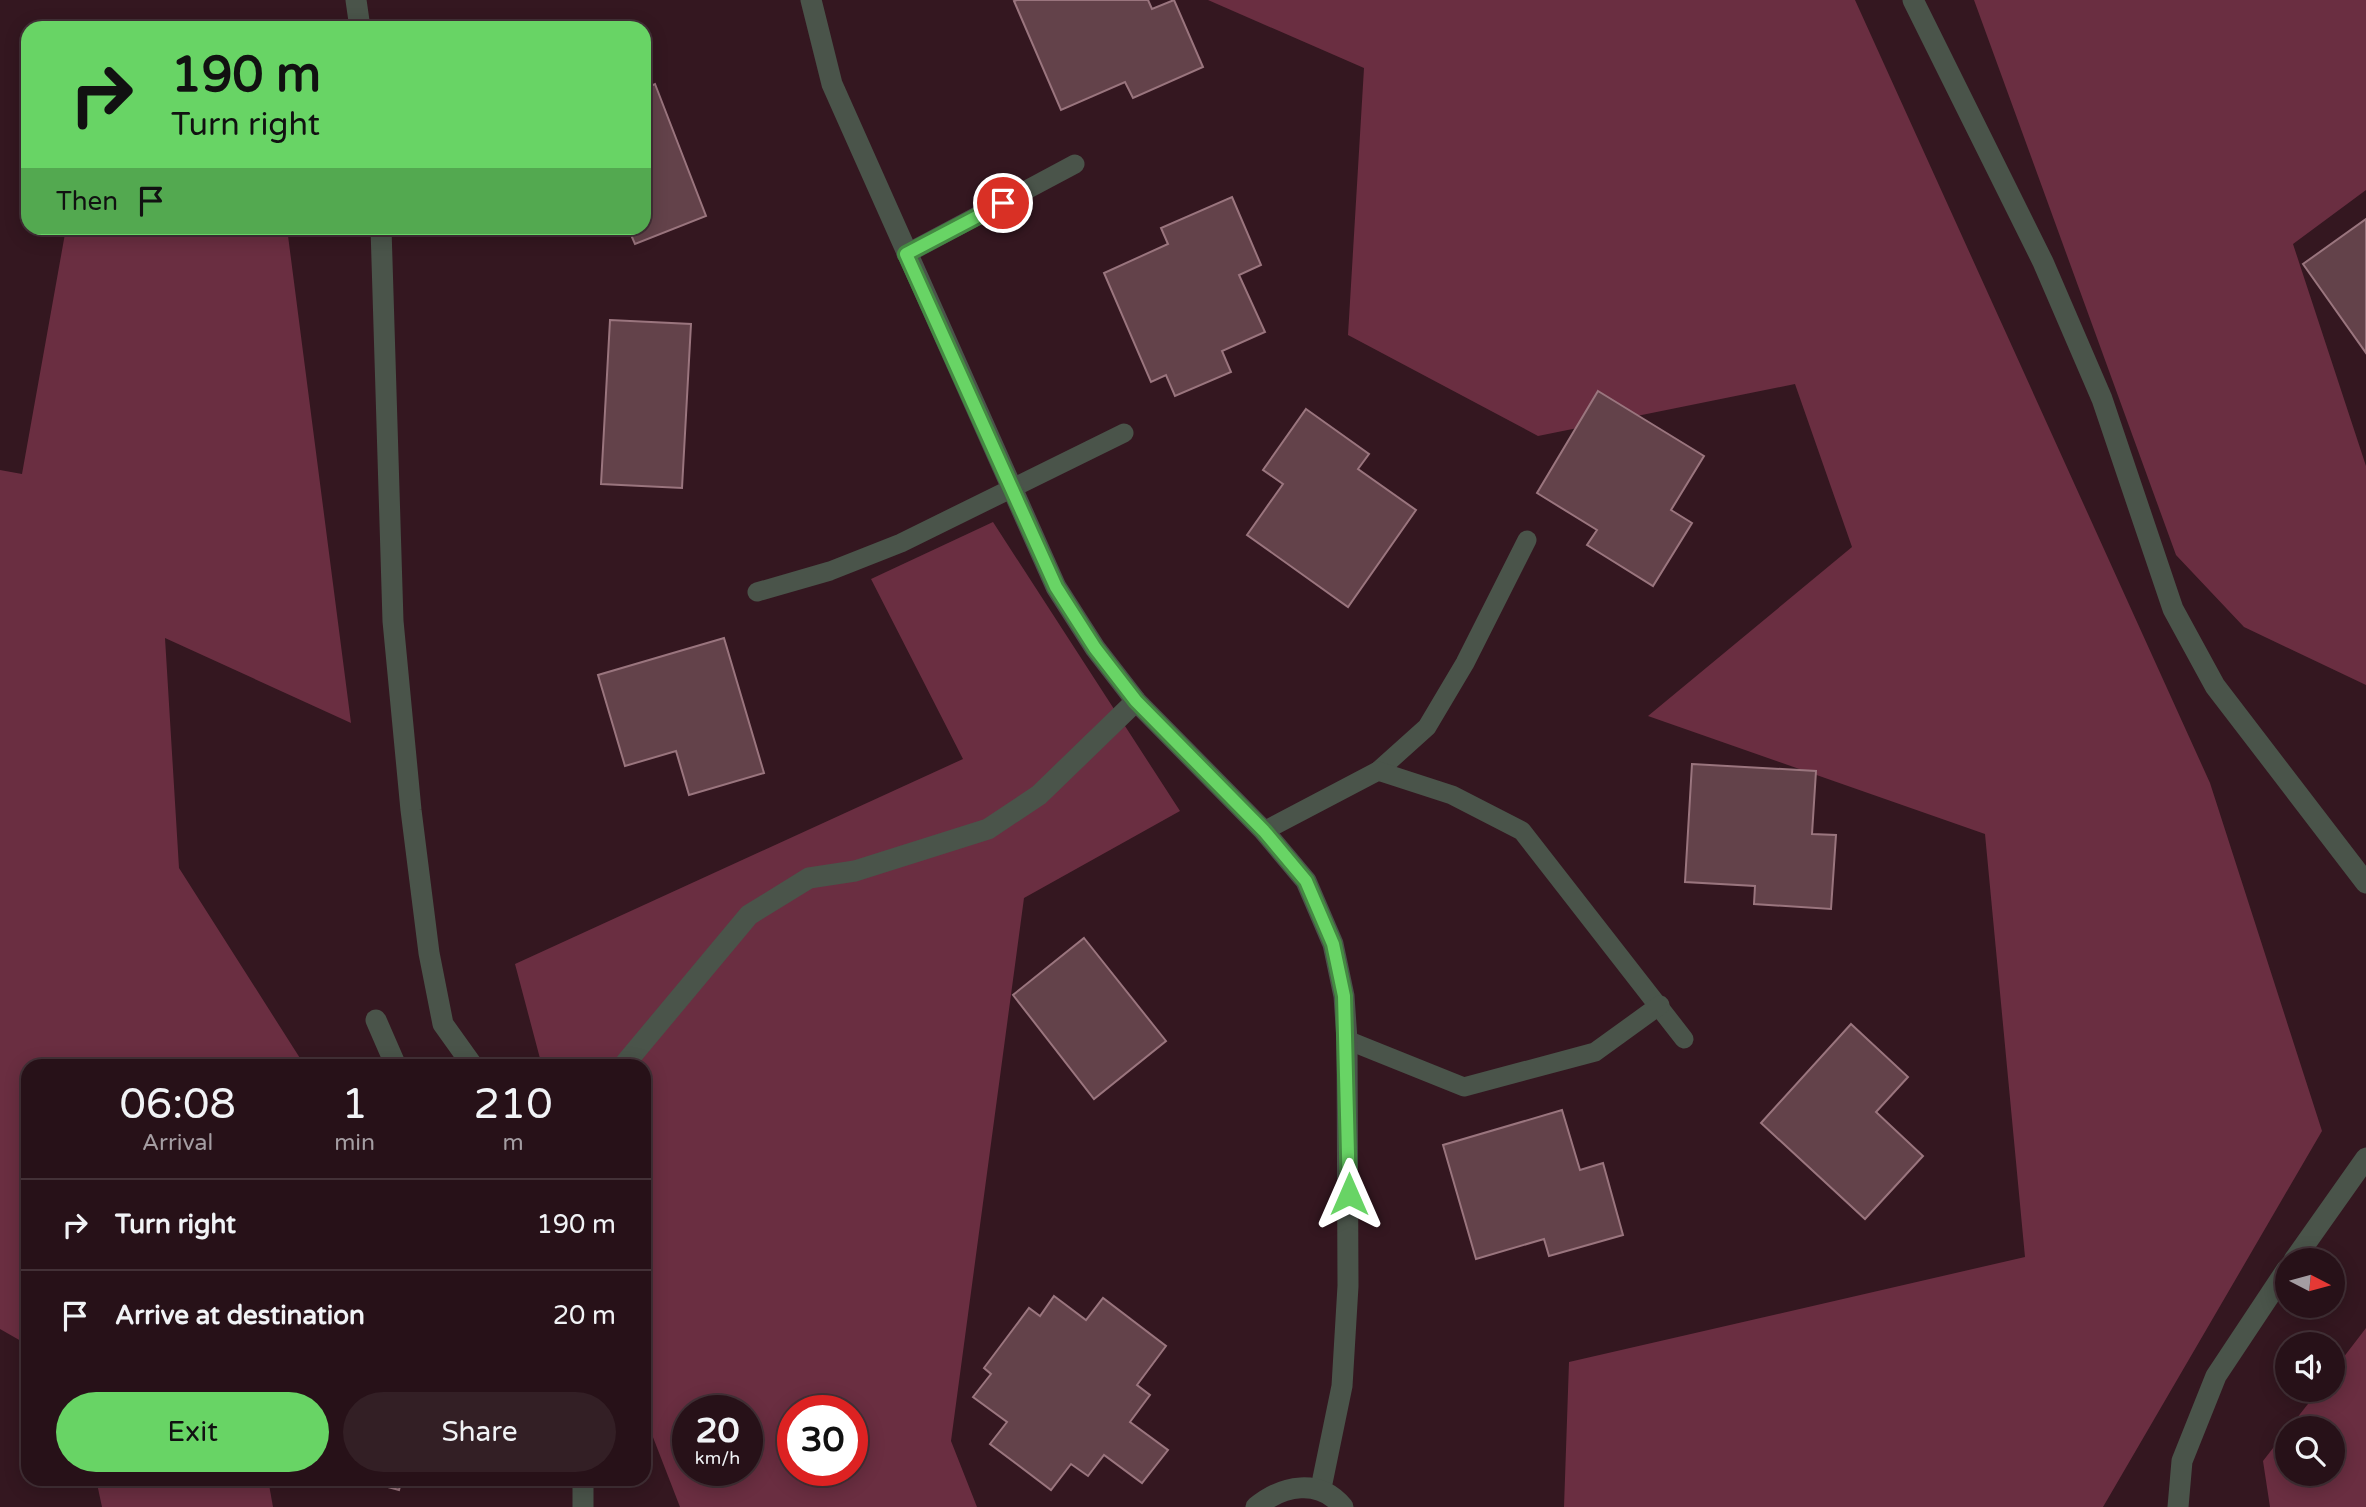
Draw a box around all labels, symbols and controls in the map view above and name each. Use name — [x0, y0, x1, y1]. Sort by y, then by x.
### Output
text: 190 m — [171, 46, 321, 105]
icon: right — [56, 49, 147, 140]
text: Turn right — [171, 106, 320, 144]
pin — [973, 173, 1033, 233]
icon: arrive — [132, 182, 170, 220]
icon: arrive — [984, 184, 1022, 222]
text: Then — [56, 186, 118, 217]
text: 06:08 — [119, 1079, 236, 1130]
text: 1 — [341, 1079, 368, 1130]
text: 210 — [473, 1079, 553, 1130]
text: Arrival — [142, 1129, 213, 1157]
text: min — [334, 1129, 375, 1157]
text: m — [502, 1129, 524, 1157]
position arrow — [1312, 1157, 1386, 1231]
icon: right — [56, 1206, 94, 1244]
text: Turn right — [115, 1209, 236, 1240]
text: 190 m — [536, 1209, 616, 1240]
north arrow — [2275, 1248, 2345, 1318]
map controls — [2275, 1248, 2345, 1486]
icon: arrive — [56, 1297, 94, 1335]
text: Arrive at destination — [115, 1300, 365, 1331]
text: 20 m — [553, 1300, 616, 1331]
button: sound — [2275, 1332, 2345, 1402]
button: Exit — [56, 1392, 329, 1472]
button: Share — [343, 1392, 616, 1472]
speed limit sign: 30 — [777, 1395, 868, 1486]
text: 20 — [696, 1410, 739, 1452]
button: search — [2275, 1416, 2345, 1486]
text: km/h — [695, 1447, 740, 1469]

